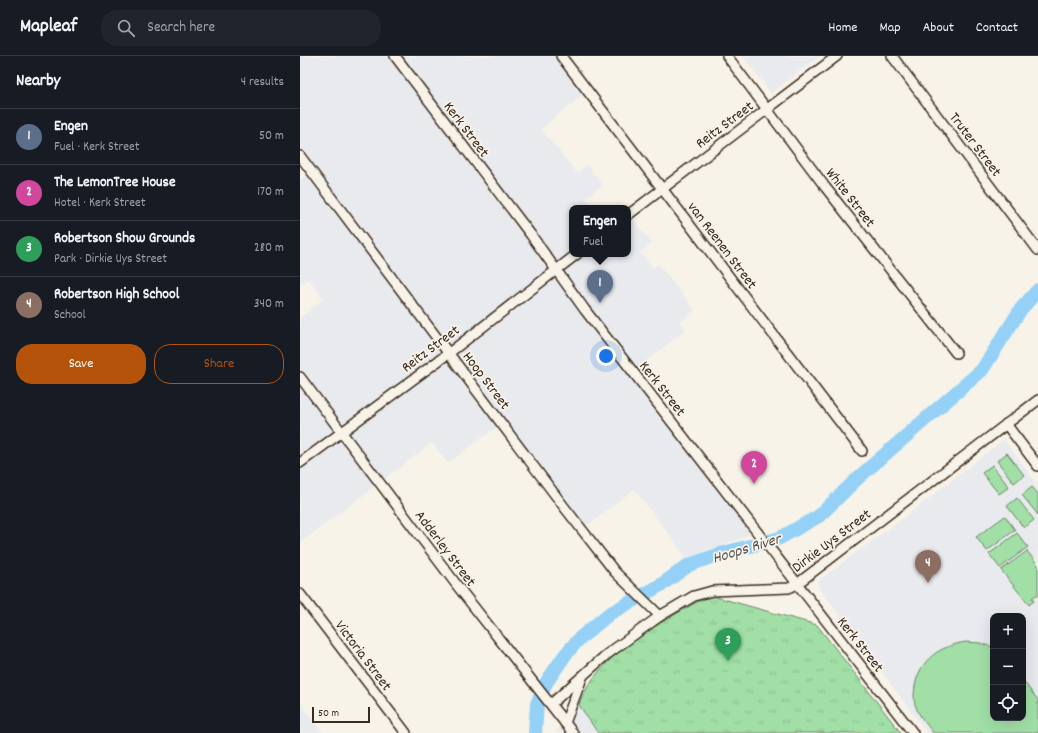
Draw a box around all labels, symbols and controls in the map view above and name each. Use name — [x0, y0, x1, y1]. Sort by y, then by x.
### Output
search box — [101, 10, 381, 46]
text: Mapleaf — [20, 14, 77, 41]
icon: search — [115, 17, 137, 39]
text: Search here — [147, 17, 215, 39]
text: Home — [828, 18, 857, 38]
text: Map — [879, 18, 901, 38]
text: About — [923, 18, 954, 38]
text: Contact — [976, 18, 1018, 38]
text: Nearby — [16, 70, 60, 94]
text: 4 results — [241, 73, 284, 92]
street label: Reitz Street — [692, 96, 759, 155]
street label: Kerk Street — [437, 98, 494, 163]
street label: Truter Street — [943, 108, 1006, 182]
text: Engen — [54, 116, 88, 138]
text: 1 — [28, 127, 30, 146]
text: 50 m — [259, 127, 284, 146]
text: Fuel · Kerk Street — [54, 138, 140, 157]
street label: White Street — [819, 164, 880, 233]
text: The LemonTree House — [54, 172, 176, 194]
text: 2 — [26, 183, 32, 202]
text: 170 m — [257, 183, 284, 202]
text: Hotel · Kerk Street — [54, 194, 145, 213]
street label: van Reenen Street — [681, 198, 762, 295]
popup — [569, 205, 631, 257]
text: Engen — [583, 211, 617, 233]
text: Robertson Show Grounds — [54, 228, 195, 250]
text: Fuel — [583, 233, 603, 252]
text: 3 — [26, 239, 32, 258]
text: 280 m — [254, 239, 284, 258]
text: Park · Dirkie Uys Street — [54, 250, 167, 269]
pin: 1 — [587, 270, 613, 303]
text: Robertson High School — [54, 284, 179, 306]
text: 4 — [26, 295, 32, 314]
text: 340 m — [254, 295, 284, 314]
text: School — [54, 306, 86, 325]
street label: Reitz Street — [398, 320, 465, 379]
button: Save — [16, 344, 146, 384]
button: Share — [154, 344, 284, 384]
your location — [596, 346, 616, 366]
street label: Hoop Street — [456, 347, 515, 415]
street label: Kerk Street — [633, 357, 690, 422]
pin: 2 — [741, 451, 767, 484]
street label: Dirkie Uys Street — [788, 504, 877, 579]
street label: Adderley Street — [408, 506, 481, 592]
water label: Hoops River — [710, 527, 786, 571]
pin: 4 — [915, 550, 941, 583]
street label: Kerk Street — [831, 613, 888, 678]
map controls — [990, 613, 1026, 721]
button: + — [990, 613, 1026, 649]
street label: Victoria Street — [329, 616, 397, 697]
pin: 3 — [715, 628, 741, 661]
button: − — [990, 649, 1026, 685]
button: locate — [990, 685, 1026, 721]
scale bar — [312, 705, 370, 724]
text: 50 m — [318, 706, 339, 722]

